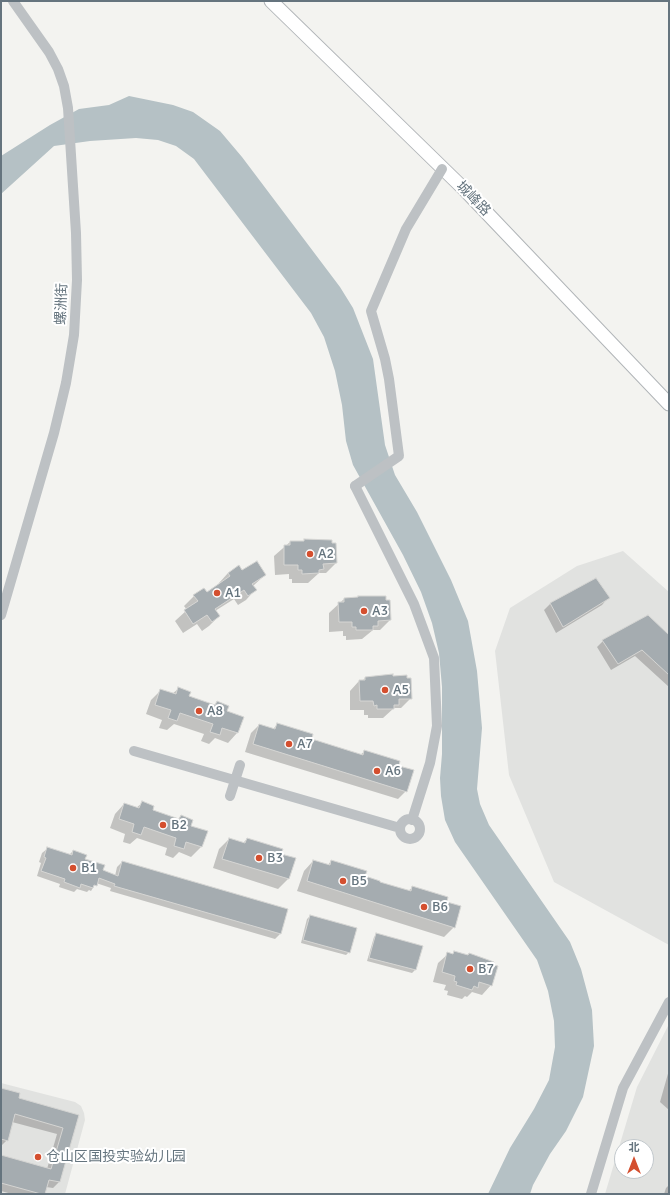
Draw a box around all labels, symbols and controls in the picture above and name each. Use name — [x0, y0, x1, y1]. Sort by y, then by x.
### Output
street label: 城峰路 — [452, 178, 494, 220]
street label: 螺洲街 — [53, 283, 71, 325]
place label: A2 — [318, 546, 334, 562]
marker: A2 — [305, 549, 315, 559]
place label: A1 — [225, 585, 241, 601]
marker: A1 — [212, 588, 222, 598]
place label: A3 — [372, 603, 388, 619]
marker: A3 — [359, 606, 369, 616]
place label: A5 — [393, 682, 409, 698]
marker: A5 — [380, 685, 390, 695]
place label: A8 — [207, 703, 223, 719]
marker: A8 — [194, 706, 204, 716]
place label: A7 — [297, 736, 313, 752]
marker: A7 — [284, 739, 294, 749]
place label: A6 — [385, 763, 401, 779]
marker: A6 — [372, 766, 382, 776]
place label: B2 — [171, 817, 187, 833]
marker: B2 — [158, 820, 168, 830]
place label: B3 — [267, 850, 283, 866]
marker: B3 — [254, 853, 264, 863]
place label: B1 — [81, 860, 97, 876]
marker: B1 — [68, 863, 78, 873]
place label: B5 — [351, 873, 367, 889]
marker: B5 — [338, 876, 348, 886]
place label: B6 — [432, 899, 448, 915]
marker: B6 — [419, 902, 429, 912]
place label: B7 — [478, 961, 494, 977]
marker: B7 — [465, 964, 475, 974]
north arrow — [614, 1139, 654, 1179]
text: 北 — [629, 1141, 640, 1154]
place label: 仓山区国投实验幼儿园 — [46, 1149, 186, 1165]
marker: 仓山区国投实验幼儿园 — [33, 1152, 43, 1162]

